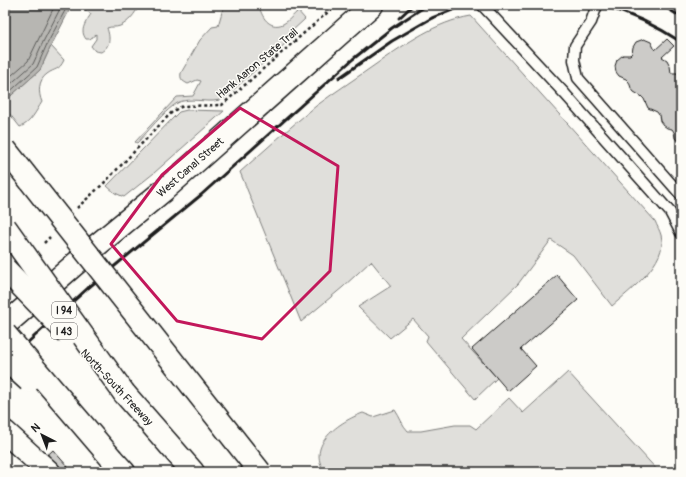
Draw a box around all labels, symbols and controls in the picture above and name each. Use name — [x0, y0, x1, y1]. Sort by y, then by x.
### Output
street label: Hank Aaron State Trail — [214, 25, 301, 101]
street label: West Canal Street — [154, 134, 227, 200]
road number: I 94 — [52, 302, 76, 318]
road number: I 43 — [51, 323, 77, 339]
street label: North-South Freeway — [78, 346, 156, 428]
north arrow — [22, 415, 62, 455]
text: N — [29, 420, 43, 435]

